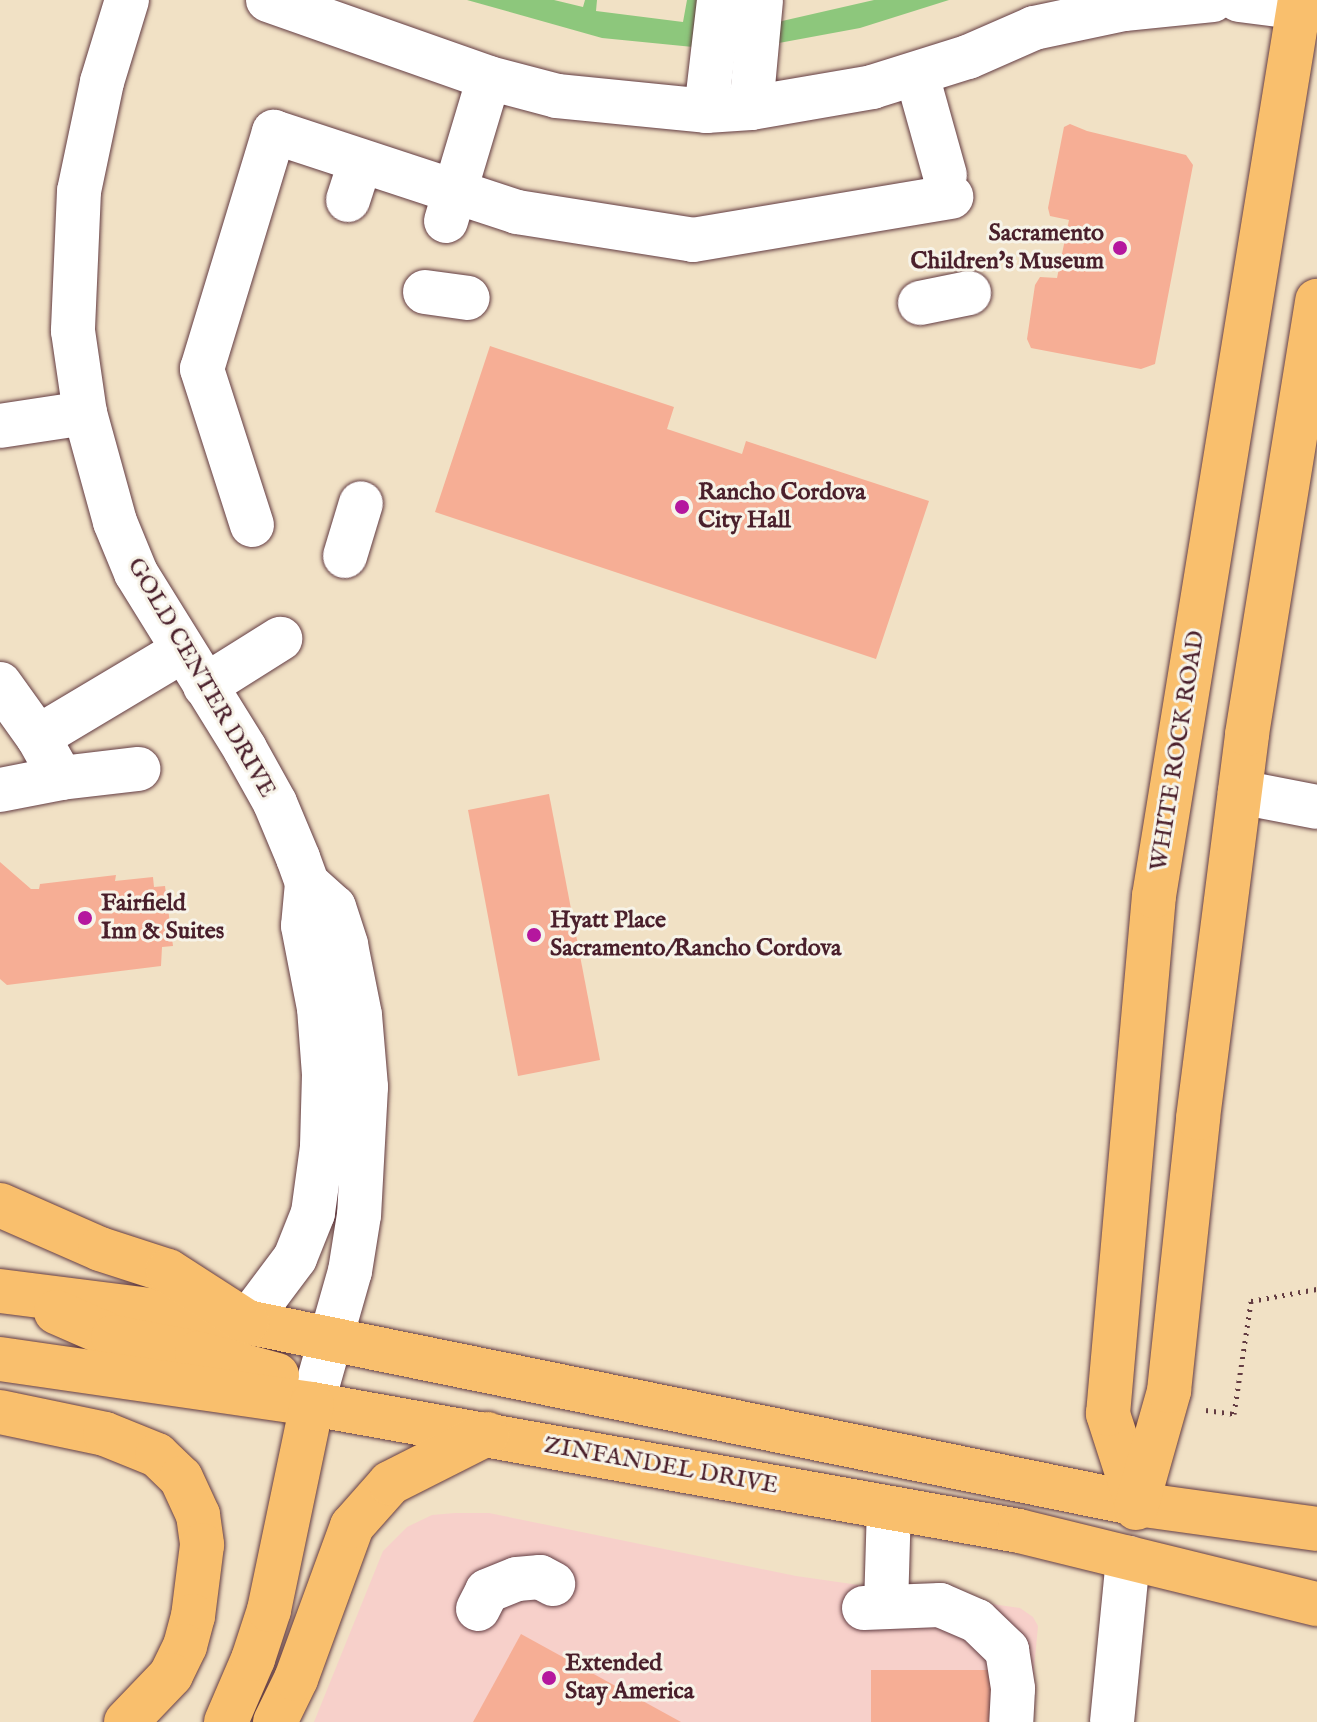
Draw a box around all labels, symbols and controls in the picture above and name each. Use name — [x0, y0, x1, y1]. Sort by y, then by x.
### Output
place label: Sacramento Children's Museum — [910, 220, 1104, 276]
marker: Sacramento Children's Museum — [1111, 239, 1129, 257]
place label: Rancho Cordova City Hall — [698, 479, 866, 535]
marker: Rancho Cordova City Hall — [673, 498, 691, 516]
street label: GOLD CENTER DRIVE — [121, 553, 281, 803]
street label: WHITE ROCK ROAD — [1145, 629, 1211, 873]
place label: Fairfield Inn & Suites — [101, 890, 224, 946]
place label: Hyatt Place Sacramento/Rancho Cordova — [550, 907, 841, 963]
marker: Fairfield Inn & Suites — [76, 909, 94, 927]
marker: Hyatt Place Sacramento/Rancho Cordova — [525, 926, 543, 944]
street label: ZINFANDEL DRIVE — [542, 1431, 780, 1501]
place label: Extended Stay America — [565, 1650, 694, 1706]
marker: Extended Stay America — [540, 1669, 558, 1687]

